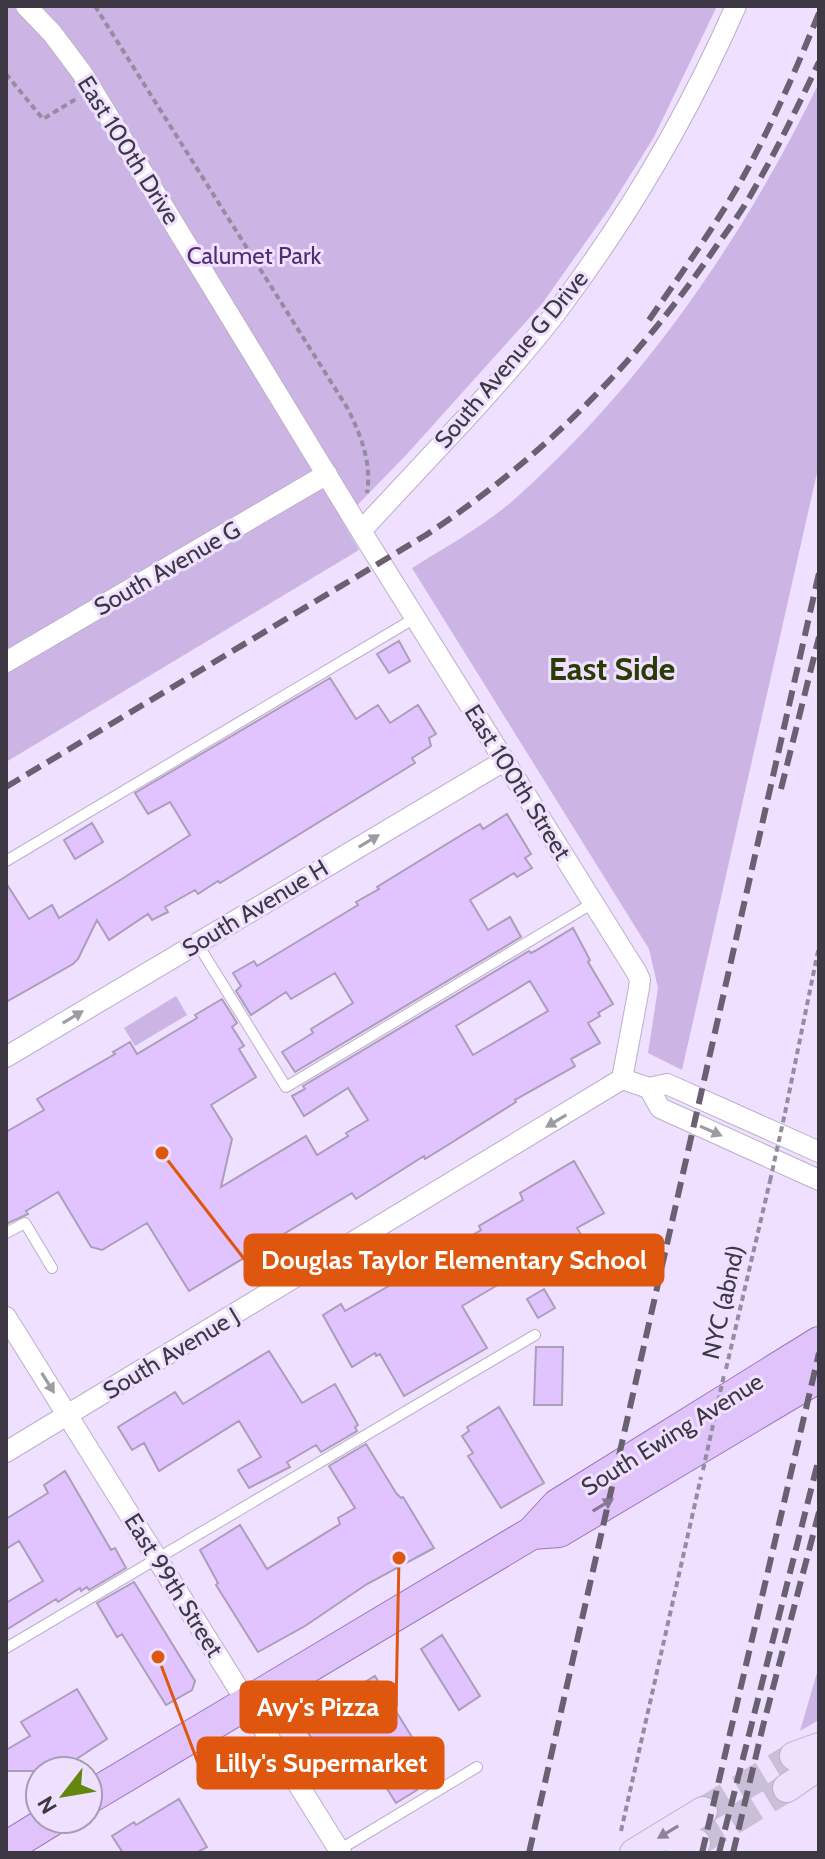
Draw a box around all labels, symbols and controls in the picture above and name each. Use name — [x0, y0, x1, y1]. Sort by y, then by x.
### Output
street label: East 100th Drive — [72, 70, 186, 230]
park label: Calumet Park — [187, 241, 322, 270]
street label: South Avenue G Drive — [428, 264, 594, 454]
street label: South Avenue G — [89, 514, 245, 622]
district label: East Side — [549, 649, 675, 688]
street label: East 100th Street — [459, 699, 577, 865]
one-way arrow — [358, 834, 380, 848]
street label: South Avenue H — [177, 853, 333, 963]
one-way arrow — [62, 1010, 84, 1024]
one-way arrow — [545, 1114, 567, 1128]
one-way arrow — [699, 1124, 722, 1138]
callout: Douglas Taylor Elementary School — [245, 1235, 663, 1285]
street label: NYC (abnd) — [696, 1242, 750, 1362]
text: Douglas Taylor Elementary School — [261, 1244, 647, 1276]
street label: South Avenue J — [98, 1301, 244, 1405]
street label: South Ewing Avenue — [576, 1366, 768, 1502]
one-way arrow — [40, 1372, 54, 1394]
one-way arrow — [592, 1498, 614, 1512]
street label: East 99th Street — [118, 1508, 230, 1662]
callout: Avy's Pizza — [241, 1682, 396, 1732]
text: Avy's Pizza — [257, 1691, 379, 1723]
callout: Lilly's Supermarket — [198, 1738, 443, 1788]
text: Lilly's Supermarket — [215, 1747, 427, 1779]
north arrow — [24, 1755, 104, 1835]
text: N — [32, 1791, 63, 1819]
one-way arrow — [657, 1825, 679, 1839]

